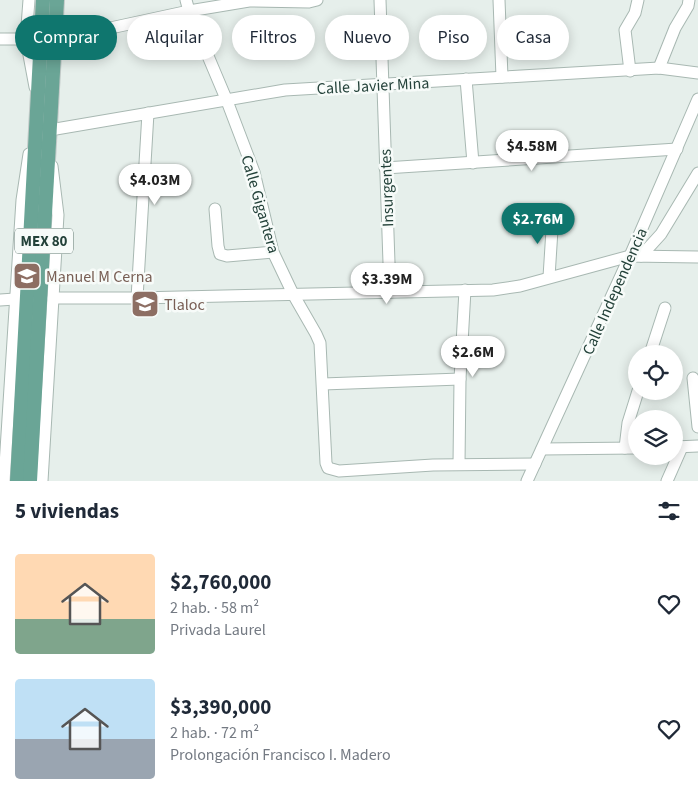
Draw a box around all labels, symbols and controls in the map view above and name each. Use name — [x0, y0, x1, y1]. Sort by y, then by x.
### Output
chip: Comprar — [15, 15, 117, 60]
chip: Alquilar — [127, 15, 222, 60]
chip: Filtros — [232, 15, 315, 60]
chip: Nuevo — [325, 15, 409, 60]
chip: Piso — [419, 15, 487, 60]
chip: Casa — [497, 15, 569, 60]
street label: Calle Javier Mina — [316, 72, 430, 100]
pin: $4.58M — [491, 130, 573, 172]
text: $4.58M — [507, 135, 557, 157]
street label: Insurgentes — [375, 148, 399, 227]
street label: Calle Gigantera — [236, 153, 285, 256]
pin: $4.03M — [114, 164, 196, 206]
text: $4.03M — [130, 169, 180, 191]
pin: $2.76M — [497, 202, 579, 245]
text: $2.76M — [513, 208, 563, 230]
street label: Calle Independencia — [577, 224, 653, 358]
road number: MEX 80 — [15, 228, 73, 254]
school or university icon: Manuel M Cerna — [12, 261, 42, 291]
pin: $3.39M — [346, 262, 428, 305]
place label: Manuel M Cerna — [46, 266, 153, 288]
text: $3.39M — [362, 268, 412, 290]
school or university icon: Tlaloc — [130, 289, 160, 319]
place label: Tlaloc — [164, 294, 205, 316]
pin: $2.6M — [438, 336, 508, 378]
text: $2.6M — [452, 341, 494, 363]
map controls — [628, 345, 683, 465]
button: locate — [628, 345, 683, 400]
button: layers — [628, 410, 683, 465]
text: 5 viviendas — [15, 496, 119, 526]
icon: filters — [655, 497, 683, 525]
text: $2,760,000 — [170, 567, 271, 597]
icon: home — [55, 574, 115, 634]
icon: heart — [655, 590, 683, 618]
text: 2 hab. · 58 m² — [170, 597, 259, 619]
text: Privada Laurel — [170, 619, 266, 641]
text: $3,390,000 — [170, 692, 271, 722]
icon: home — [55, 699, 115, 759]
icon: heart — [655, 715, 683, 743]
text: 2 hab. · 72 m² — [170, 722, 259, 744]
text: Prolongación Francisco I. Madero — [170, 744, 391, 766]

